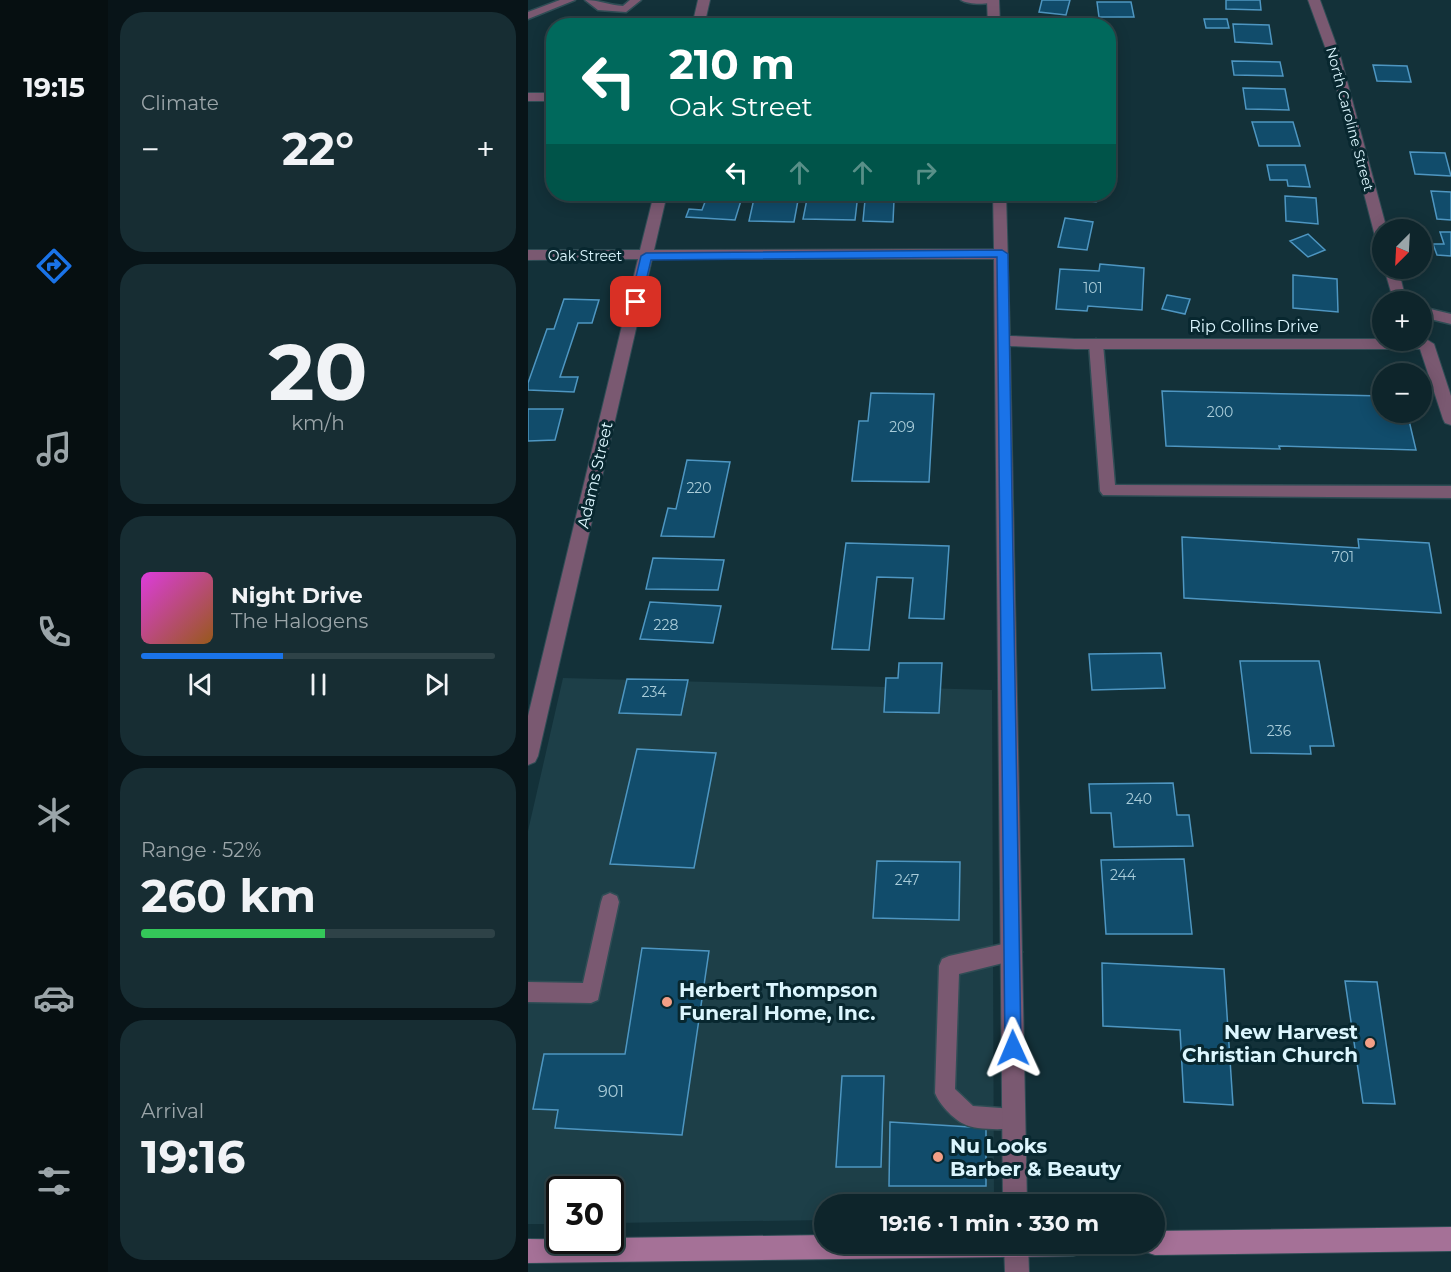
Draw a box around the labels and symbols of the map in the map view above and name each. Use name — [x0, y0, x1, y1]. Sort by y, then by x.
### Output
street label: North Caroline Street — [1322, 45, 1378, 193]
north arrow — [1372, 219, 1432, 279]
street label: Oak Street — [548, 247, 622, 265]
pin — [610, 276, 661, 327]
house number: 101 — [1083, 279, 1103, 297]
street label: Rip Collins Drive — [1189, 317, 1319, 336]
house number: 200 — [1207, 403, 1233, 421]
house number: 209 — [889, 418, 915, 436]
street label: Adams Street — [573, 419, 617, 530]
house number: 220 — [686, 479, 712, 497]
house number: 701 — [1332, 548, 1354, 566]
house number: 228 — [654, 616, 678, 634]
house number: 234 — [641, 683, 667, 701]
house number: 236 — [1267, 722, 1292, 740]
house number: 240 — [1126, 790, 1152, 808]
house number: 244 — [1110, 866, 1137, 884]
house number: 247 — [895, 871, 919, 889]
place label: Herbert Thompson Funeral Home, Inc. — [679, 978, 878, 1025]
marker: Herbert Thompson Funeral Home, Inc. — [660, 995, 674, 1009]
position arrow — [981, 1016, 1045, 1080]
place label: New Harvest Christian Church — [1182, 1020, 1358, 1067]
marker: New Harvest Christian Church — [1363, 1036, 1377, 1050]
house number: 901 — [598, 1082, 624, 1101]
place label: Nu Looks Barber & Beauty — [950, 1134, 1122, 1181]
marker: Nu Looks Barber & Beauty — [931, 1150, 945, 1164]
speed limit sign: 30 — [546, 1176, 624, 1254]

